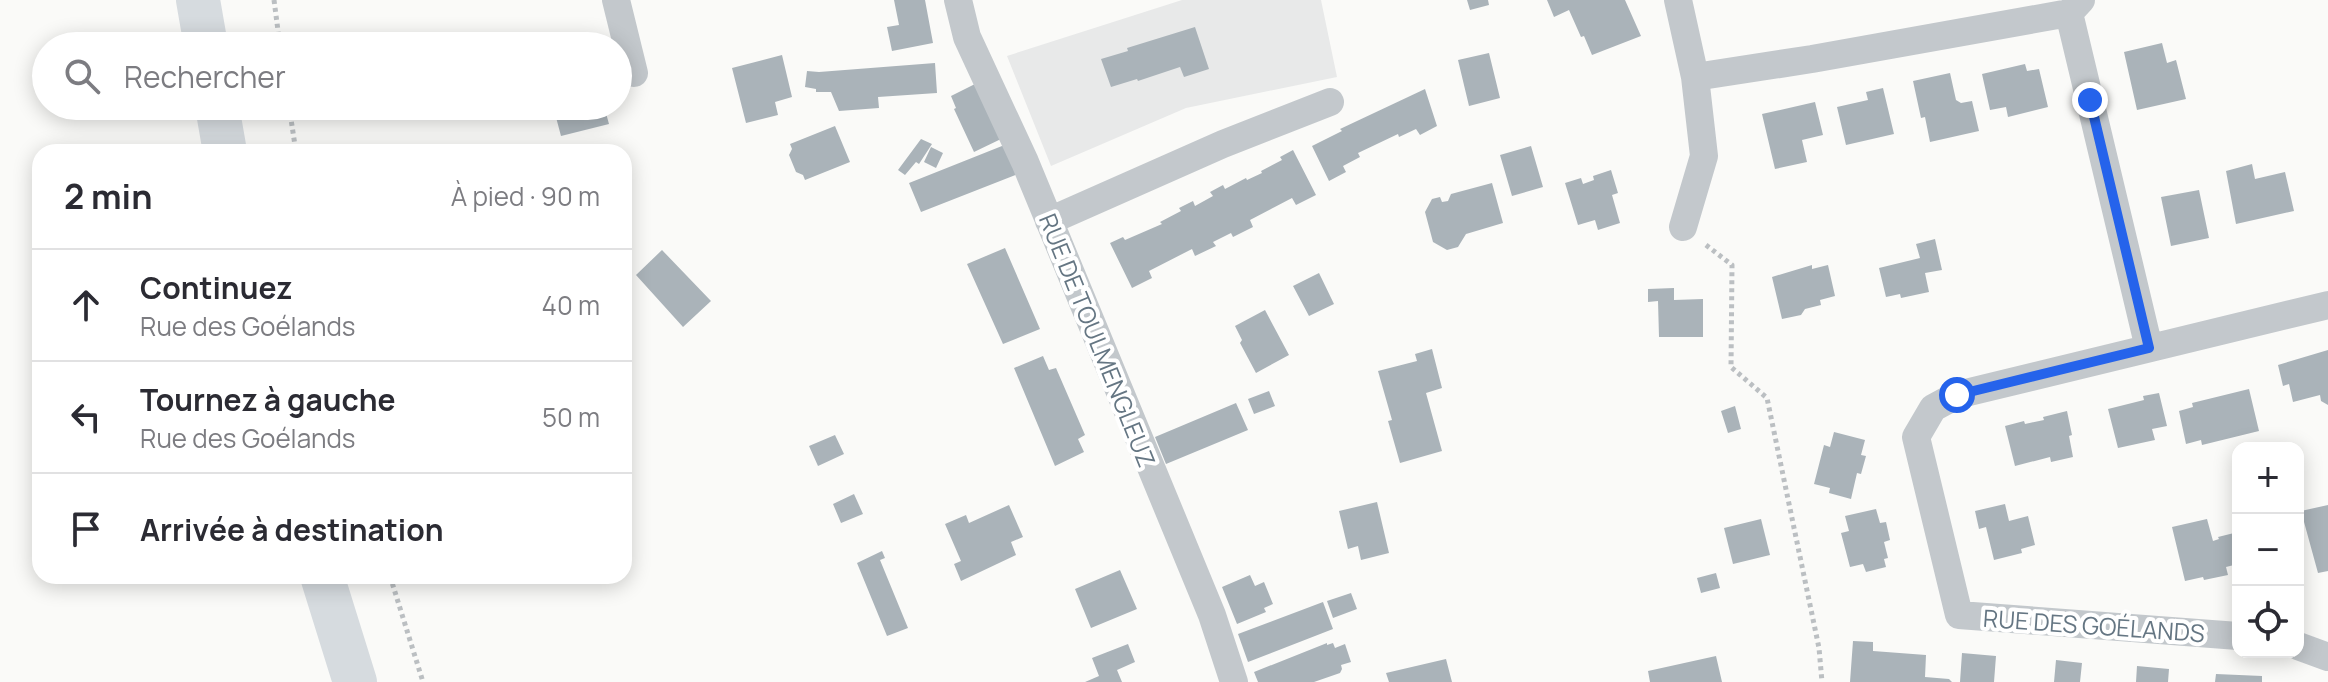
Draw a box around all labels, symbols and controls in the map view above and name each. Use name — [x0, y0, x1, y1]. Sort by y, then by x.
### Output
search box — [32, 32, 632, 120]
icon: search — [60, 54, 104, 98]
text: Rechercher — [124, 56, 286, 97]
route end — [2072, 82, 2108, 118]
text: 2 min — [64, 173, 152, 219]
text: À pied · 90 m — [451, 178, 600, 214]
street label: RUE DE TOULMENGLEUZ — [1032, 208, 1164, 472]
text: Continuez — [140, 267, 292, 308]
icon: ahead — [64, 283, 108, 327]
text: 40 m — [542, 287, 600, 323]
text: Rue des Goélands — [140, 308, 356, 344]
route start — [1939, 377, 1975, 413]
text: Tournez à gauche — [140, 379, 396, 420]
icon: left — [64, 395, 108, 439]
text: 50 m — [542, 399, 600, 435]
text: Rue des Goélands — [140, 420, 356, 456]
map controls — [2232, 442, 2304, 658]
button: + — [2232, 442, 2304, 514]
icon: arrive — [64, 507, 108, 551]
text: Arrivée à destination — [140, 509, 443, 550]
button: − — [2232, 514, 2304, 586]
button: locate — [2232, 586, 2304, 658]
street label: RUE DES GOÉLANDS — [1982, 601, 2206, 649]

